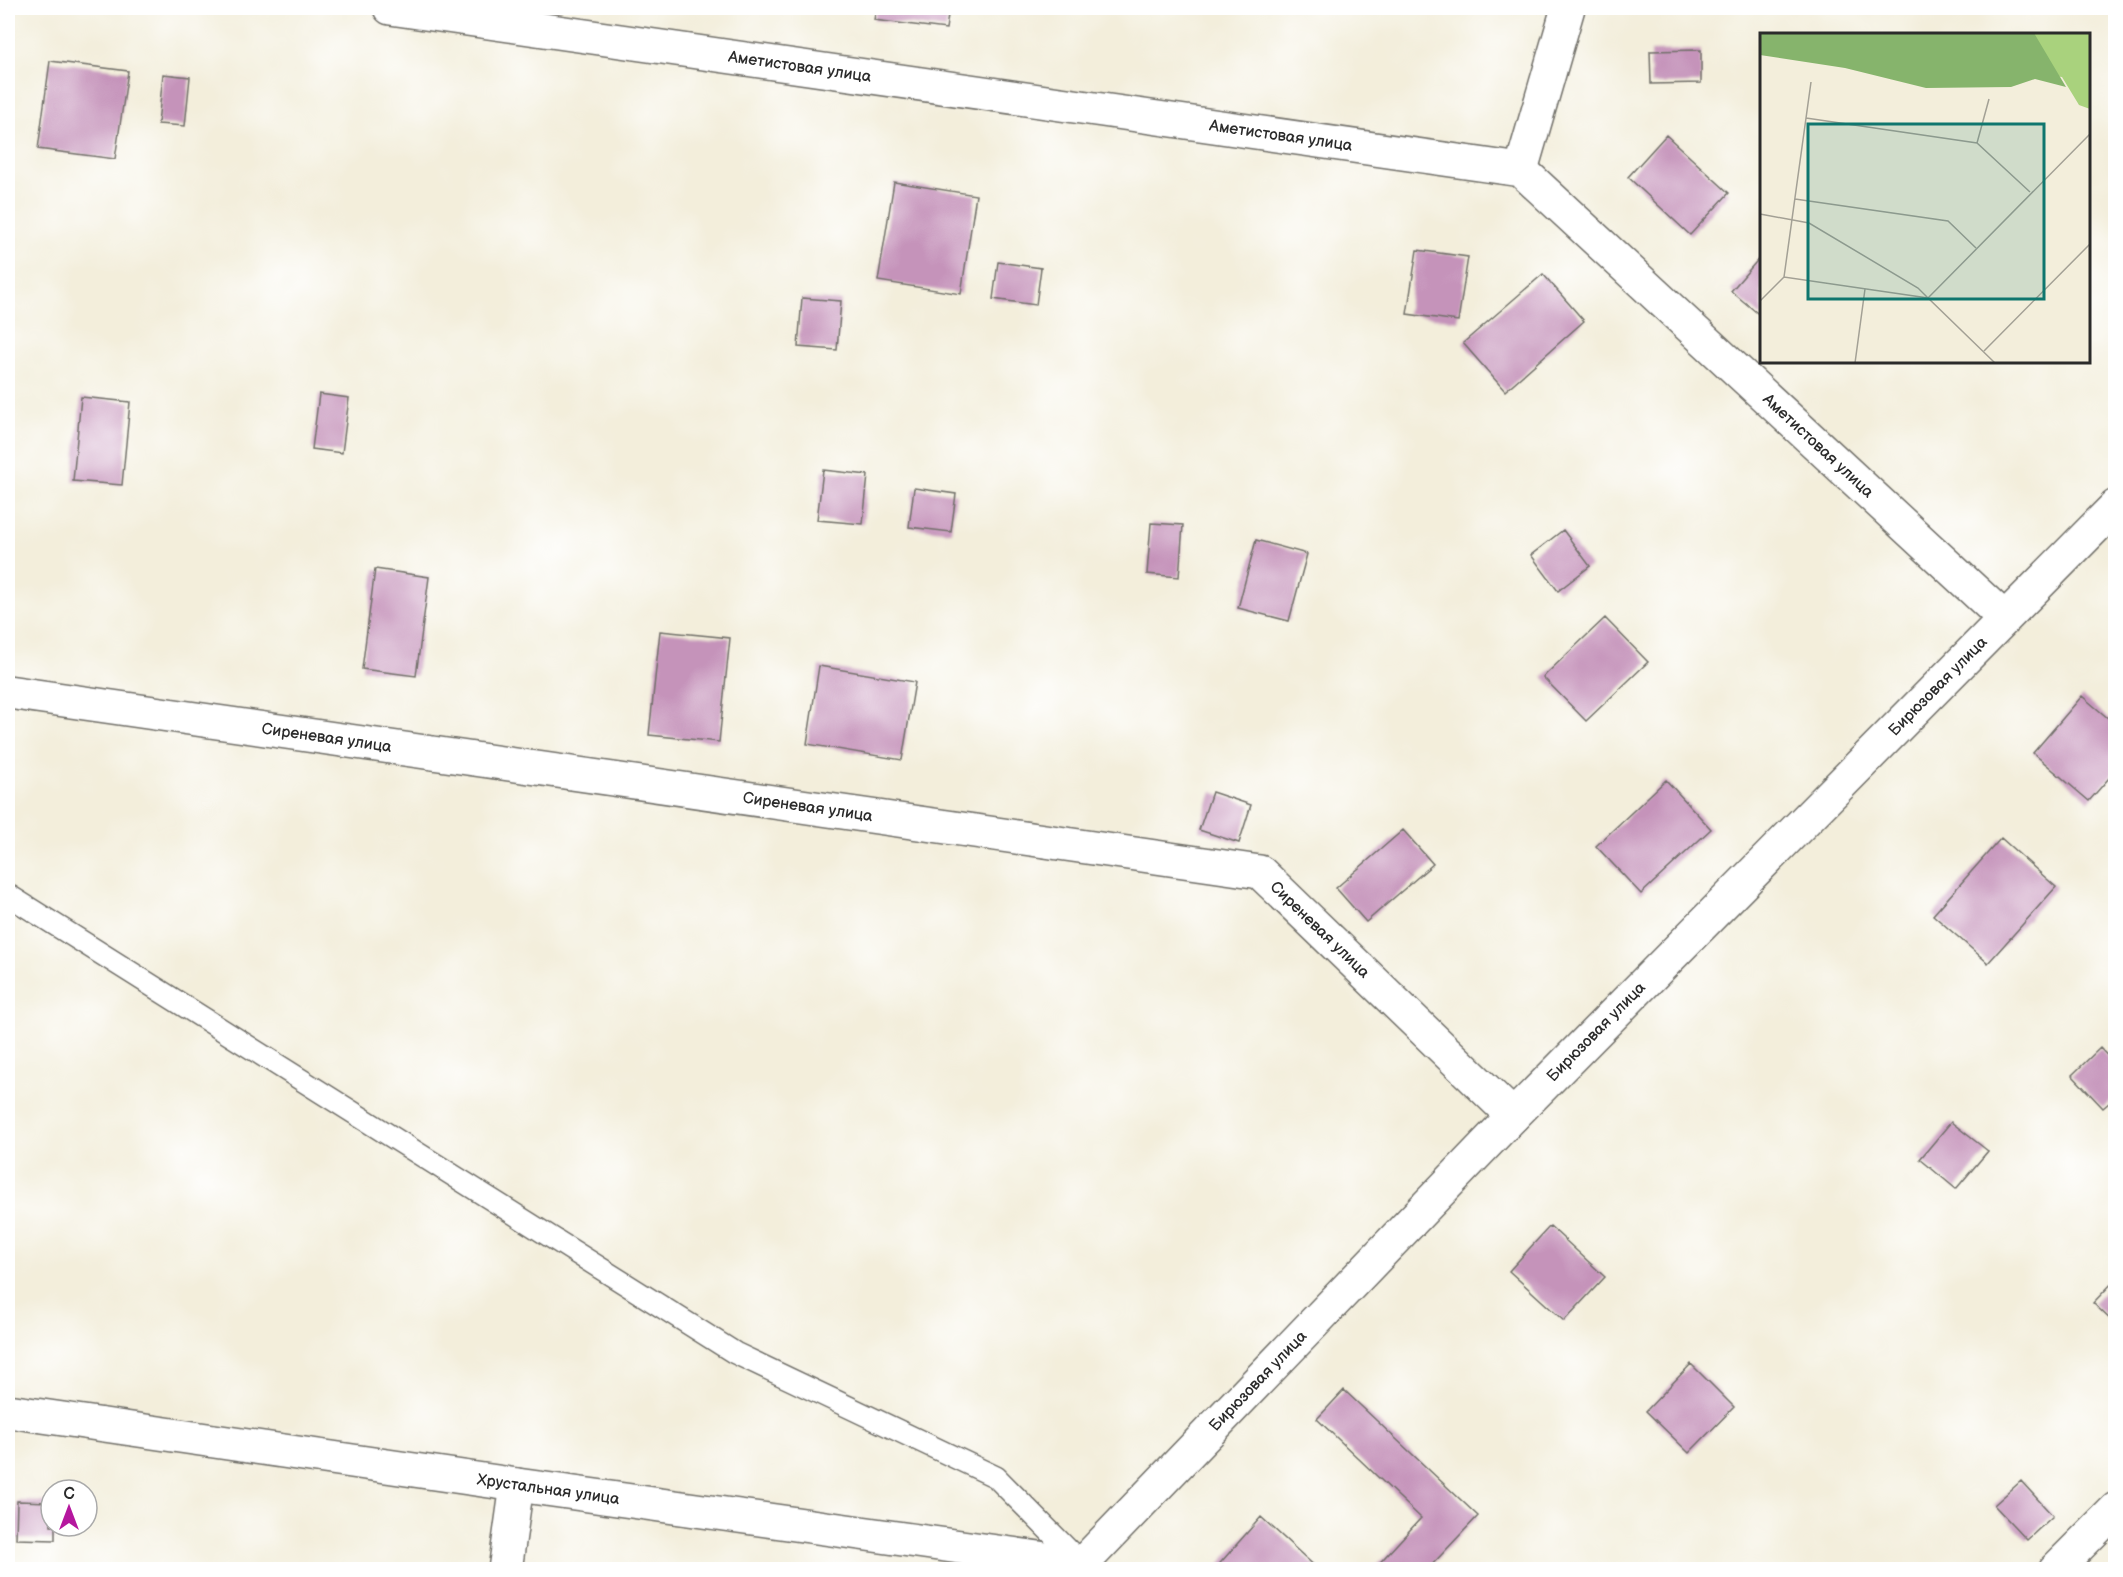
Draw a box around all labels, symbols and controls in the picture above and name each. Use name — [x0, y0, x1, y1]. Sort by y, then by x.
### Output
inset map — [1760, 33, 2090, 363]
street label: Аметистовая улица — [726, 47, 873, 86]
street label: Аметистовая улица — [1207, 116, 1354, 155]
street label: Аметистовая улица — [1758, 389, 1878, 502]
street label: Бирюзовая улица — [1885, 632, 1991, 740]
street label: Сиреневая улица — [260, 719, 393, 757]
street label: Сиреневая улица — [742, 788, 875, 826]
street label: Сиреневая улица — [1266, 877, 1374, 982]
street label: Бирюзовая улица — [1543, 978, 1650, 1086]
street label: Бирюзовая улица — [1205, 1326, 1311, 1435]
street label: Хрустальная улица — [476, 1470, 621, 1509]
north arrow — [39, 1478, 99, 1538]
text: С — [63, 1485, 75, 1504]

